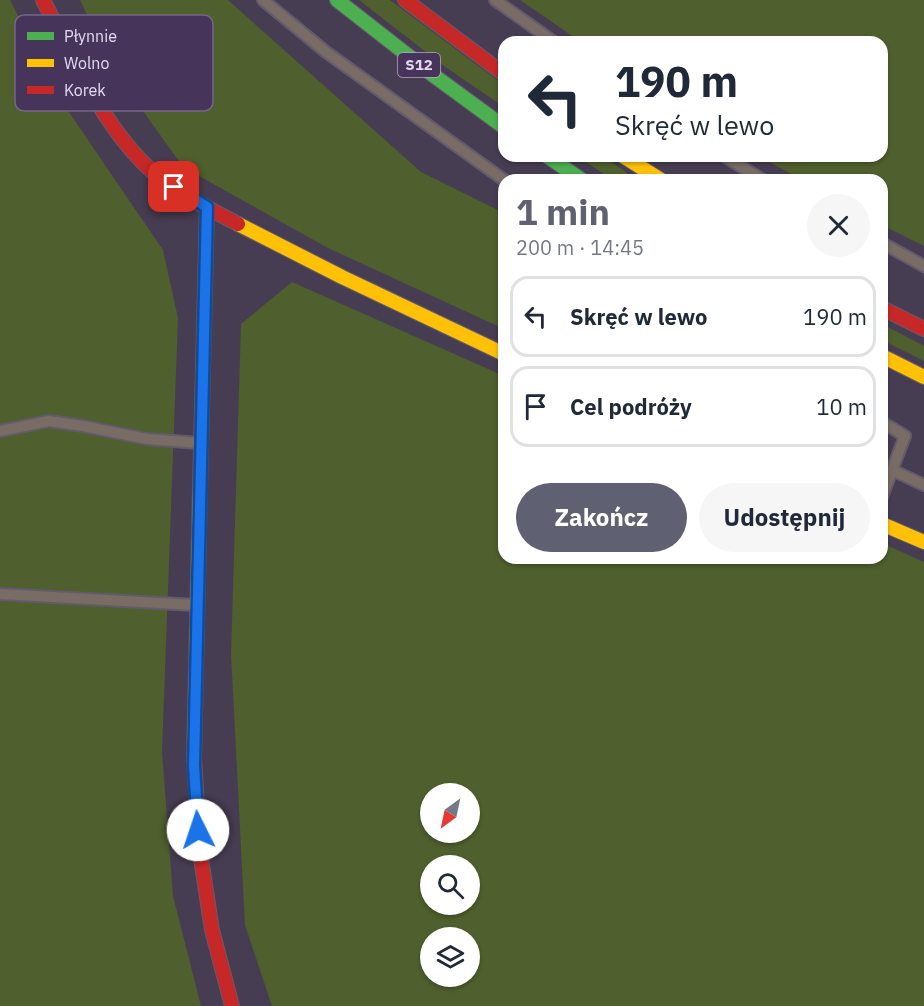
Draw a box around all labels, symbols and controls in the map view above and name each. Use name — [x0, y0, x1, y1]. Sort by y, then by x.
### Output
legend — [15, 15, 213, 111]
text: Płynnie — [64, 26, 117, 46]
text: Wolno — [64, 53, 109, 73]
road number: S12 — [398, 53, 440, 77]
text: 190 m — [615, 54, 738, 109]
icon: left — [516, 60, 594, 138]
text: Korek — [64, 80, 106, 100]
text: Skręć w lewo — [615, 107, 774, 142]
pin — [148, 161, 199, 212]
icon: arrive — [157, 170, 190, 203]
text: 1 min — [516, 188, 610, 235]
button: close — [807, 194, 870, 257]
text: 200 m · 14:45 — [516, 234, 644, 261]
icon: left — [519, 300, 552, 333]
text: Skręć w lewo — [570, 302, 707, 331]
text: 190 m — [803, 302, 867, 331]
icon: arrive — [519, 390, 552, 423]
text: Cel podróży — [570, 392, 692, 421]
text: 10 m — [816, 392, 867, 421]
button: Zakończ — [516, 483, 687, 552]
button: Udostępnij — [699, 483, 870, 552]
north arrow — [420, 783, 480, 843]
map controls — [420, 783, 480, 987]
position arrow — [166, 798, 230, 862]
button: search — [420, 855, 480, 915]
button: layers — [420, 927, 480, 987]

